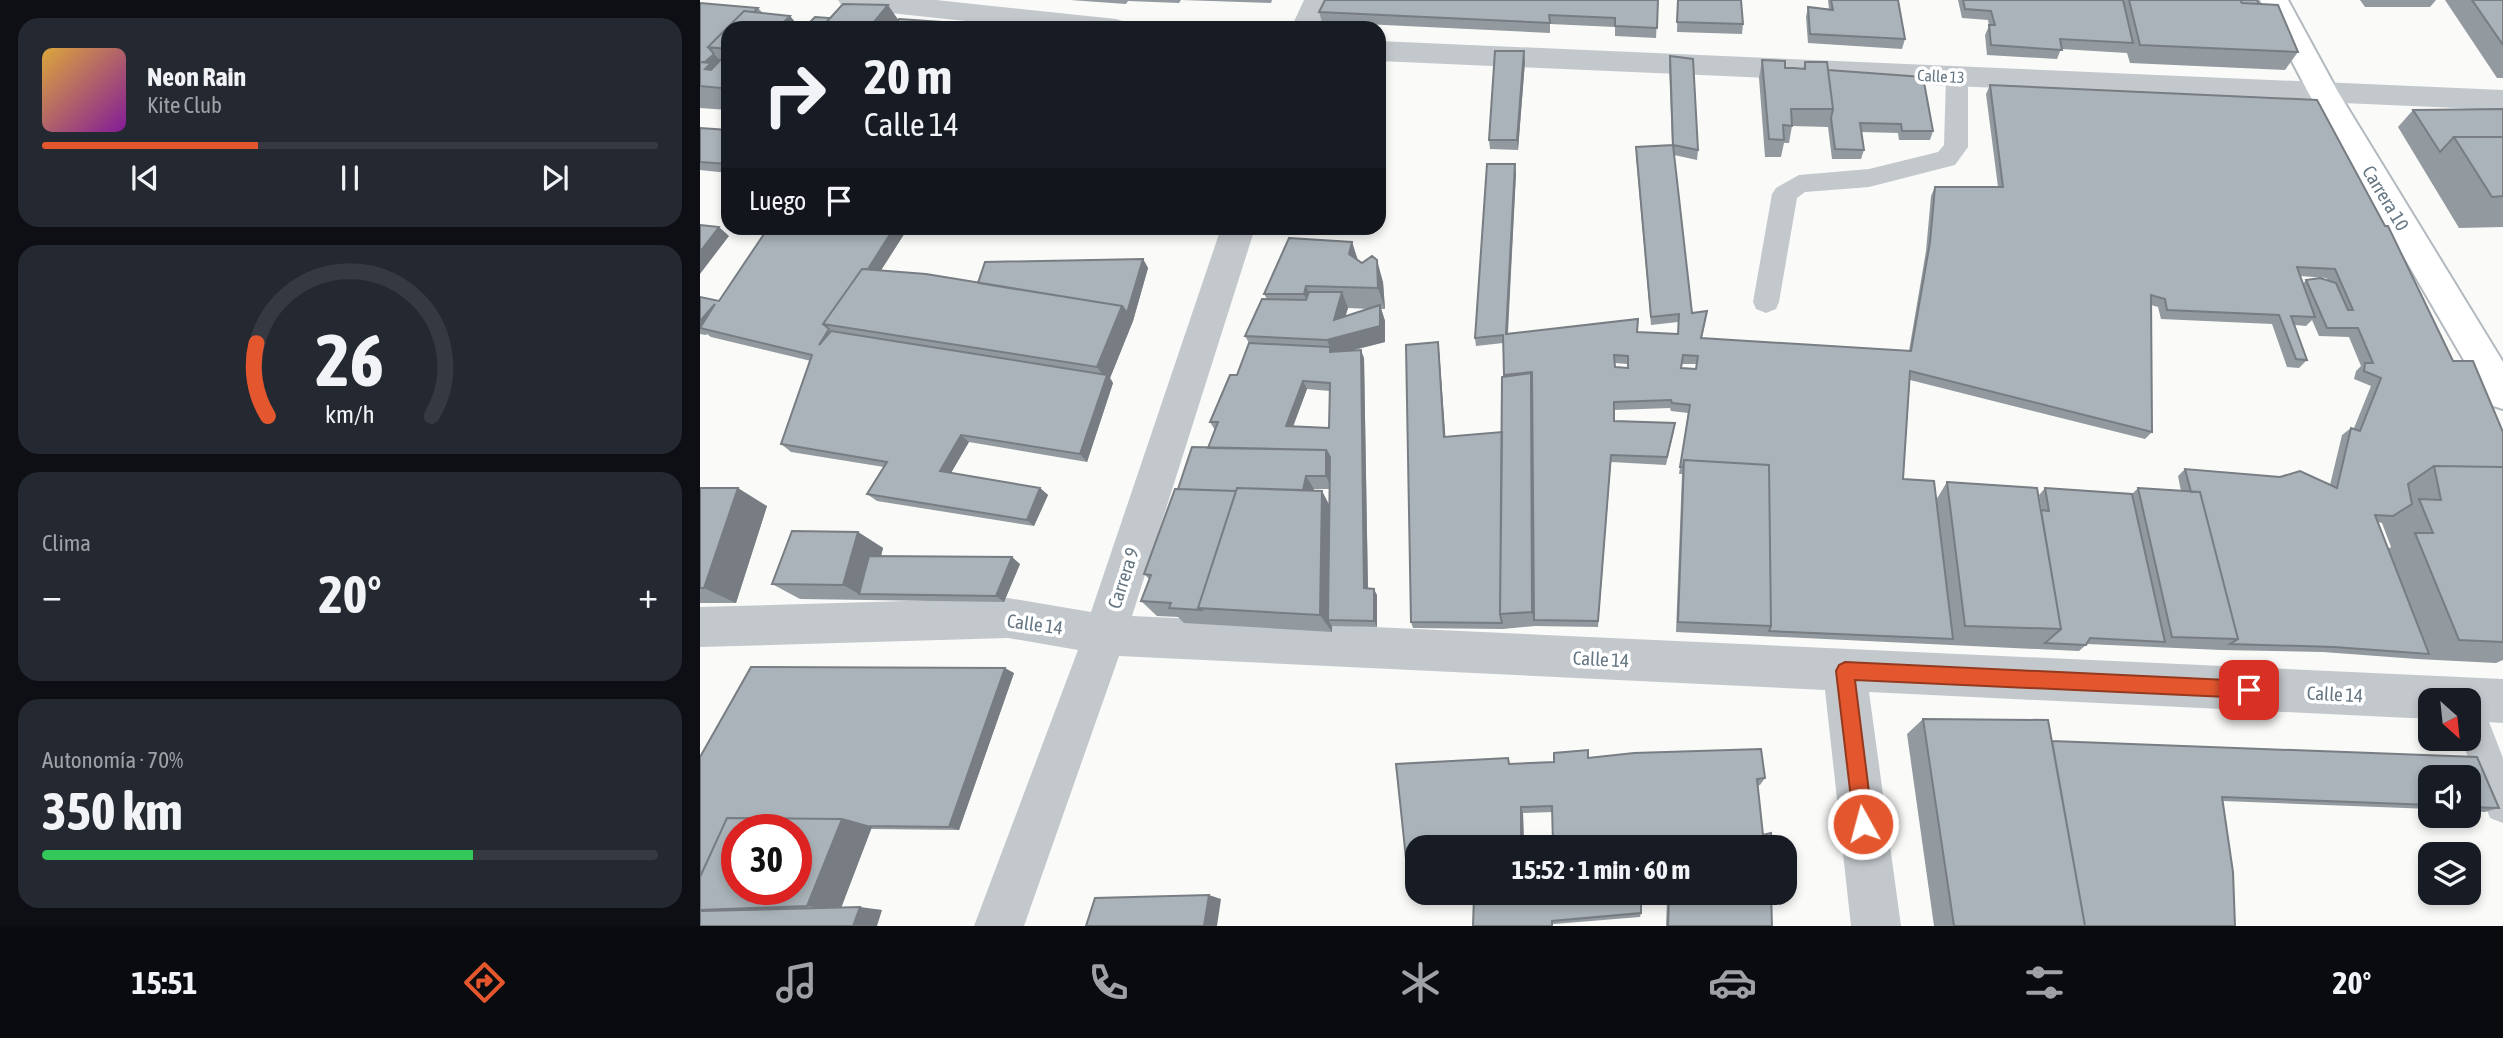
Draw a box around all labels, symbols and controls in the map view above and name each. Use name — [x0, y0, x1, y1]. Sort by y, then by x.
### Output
text: 20 m — [864, 48, 952, 104]
icon: right — [749, 49, 840, 140]
text: Neon Rain — [147, 62, 246, 92]
street label: Calle 13 — [1917, 66, 1965, 86]
text: Kite Club — [147, 92, 222, 118]
text: Calle 14 — [864, 106, 959, 143]
icon: previous — [126, 159, 164, 197]
icon: pause — [331, 159, 369, 197]
icon: next — [536, 159, 574, 197]
street label: Carrera 10 — [2358, 162, 2414, 234]
icon: arrive — [820, 182, 858, 220]
text: Luego — [749, 186, 806, 216]
text: 26 — [316, 318, 384, 401]
text: km/h — [325, 399, 375, 427]
text: Clima — [42, 530, 91, 556]
street label: Carrera 9 — [1103, 545, 1143, 611]
text: 20° — [318, 564, 382, 624]
text: − — [42, 573, 62, 616]
text: + — [638, 573, 658, 616]
street label: Calle 14 — [1006, 609, 1065, 639]
street label: Calle 14 — [1572, 647, 1630, 671]
pin — [2219, 660, 2279, 720]
icon: arrive — [2230, 671, 2268, 709]
street label: Calle 14 — [2306, 682, 2364, 706]
north arrow — [2418, 688, 2482, 751]
map controls — [2418, 688, 2481, 905]
text: Autonomía · 70% — [42, 747, 183, 773]
button: sound — [2418, 765, 2481, 828]
text: 350 km — [42, 781, 183, 841]
position arrow — [1826, 787, 1900, 861]
speed limit sign: 30 — [721, 814, 812, 905]
button: layers — [2418, 842, 2481, 905]
text: 15:52 · 1 min · 60 m — [1512, 855, 1690, 885]
icon: directions — [460, 958, 509, 1007]
icon: music — [772, 958, 821, 1007]
icon: phone — [1084, 958, 1133, 1007]
icon: climate — [1396, 958, 1445, 1007]
icon: car — [1708, 958, 1757, 1007]
icon: filters — [2020, 958, 2069, 1007]
text: 15:51 — [132, 964, 197, 1001]
text: 20° — [2332, 964, 2371, 1001]

